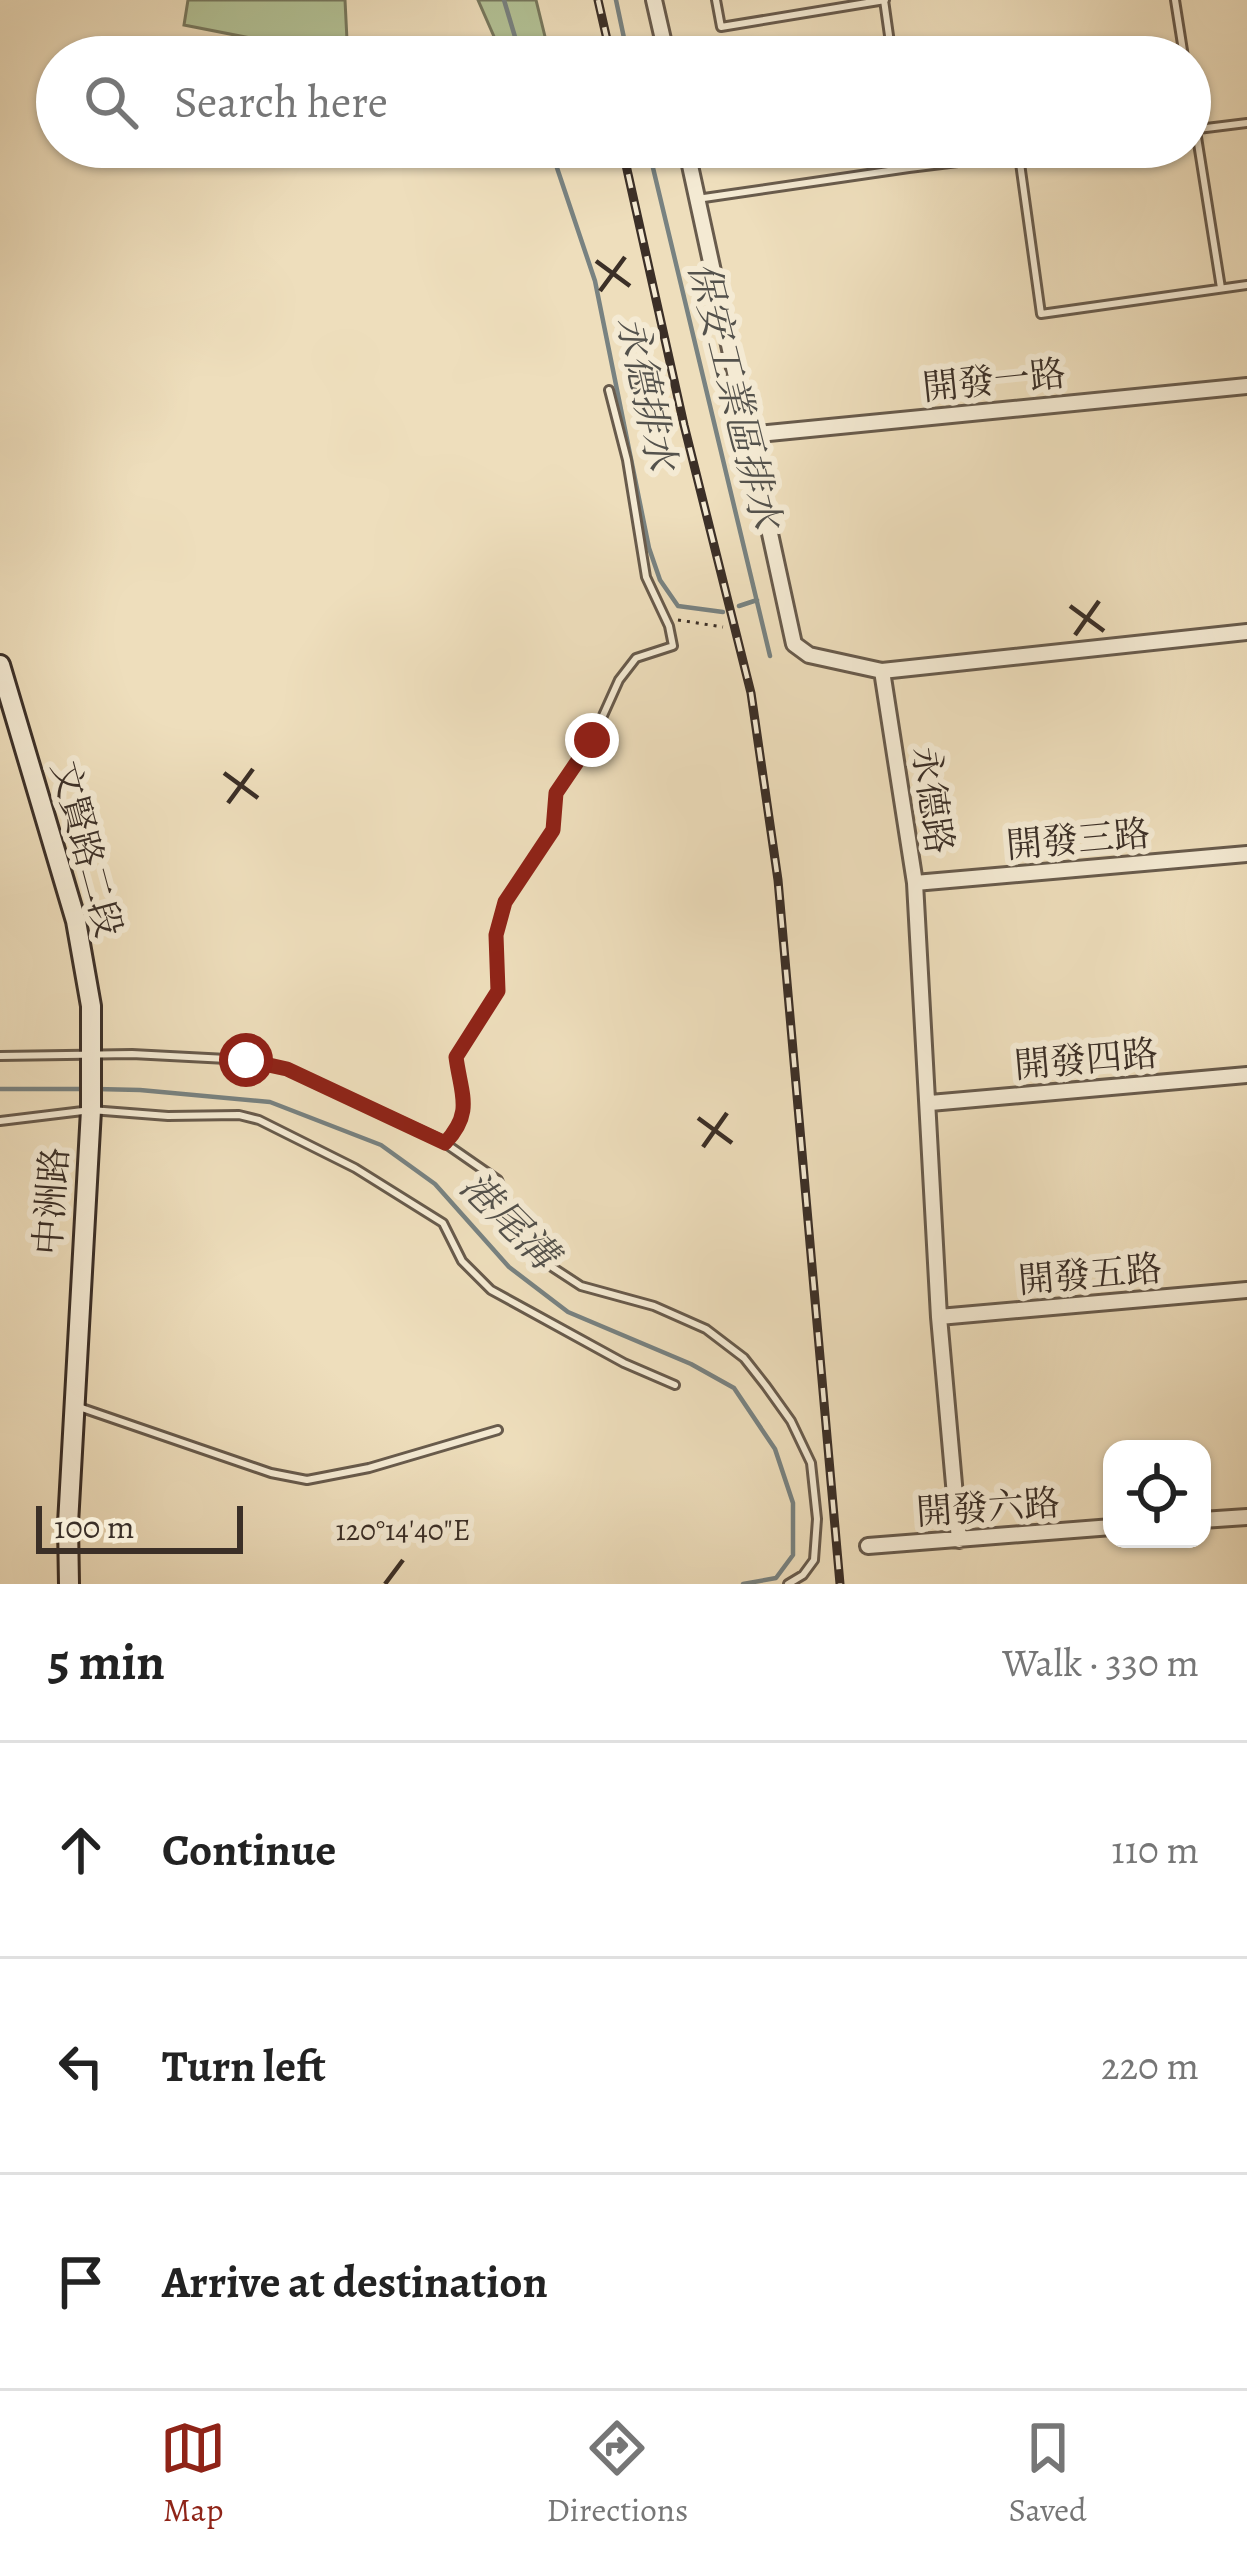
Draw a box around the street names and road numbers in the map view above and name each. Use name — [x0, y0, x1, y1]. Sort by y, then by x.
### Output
street label: 開發一路 — [920, 348, 1068, 412]
street label: 永德路 — [901, 743, 965, 857]
street label: 文賢路二段 — [40, 756, 134, 942]
street label: 開發三路 — [1004, 808, 1152, 870]
street label: 開發四路 — [1012, 1028, 1160, 1090]
street label: 中洲路 — [23, 1145, 79, 1257]
street label: 開發五路 — [1016, 1243, 1164, 1305]
street label: 開發六路 — [914, 1478, 1062, 1536]

